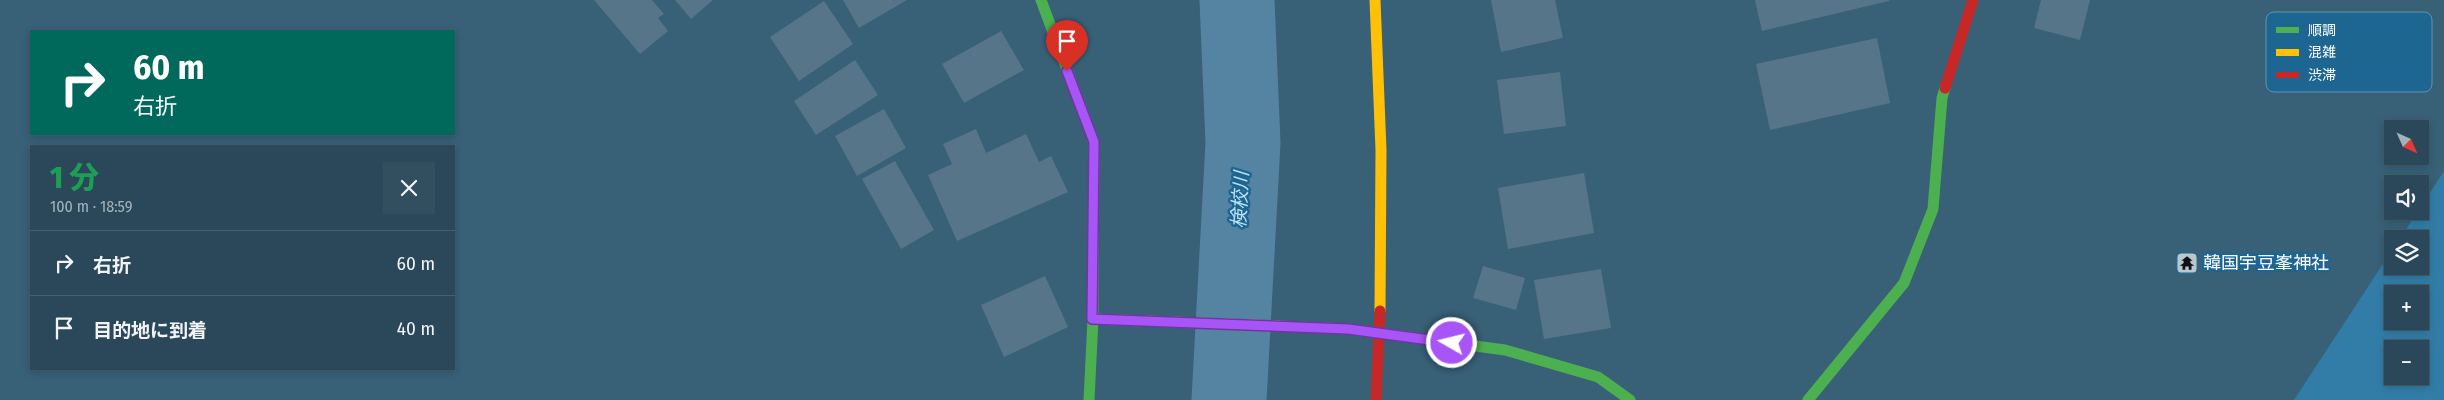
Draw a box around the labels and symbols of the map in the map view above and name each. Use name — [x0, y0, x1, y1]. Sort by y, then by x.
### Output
legend — [2266, 12, 2432, 92]
pin — [1046, 20, 1088, 71]
text: 順調 — [2308, 22, 2336, 39]
text: 混雑 — [2308, 44, 2336, 61]
text: 渋滞 — [2308, 67, 2336, 84]
north arrow — [2384, 120, 2429, 165]
water label: 検校川 — [1227, 169, 1253, 229]
temple icon: 韓国宇豆峯神社 — [2175, 251, 2199, 275]
place label: 韓国宇豆峯神社 — [2203, 252, 2329, 274]
position arrow — [1425, 316, 1477, 368]

